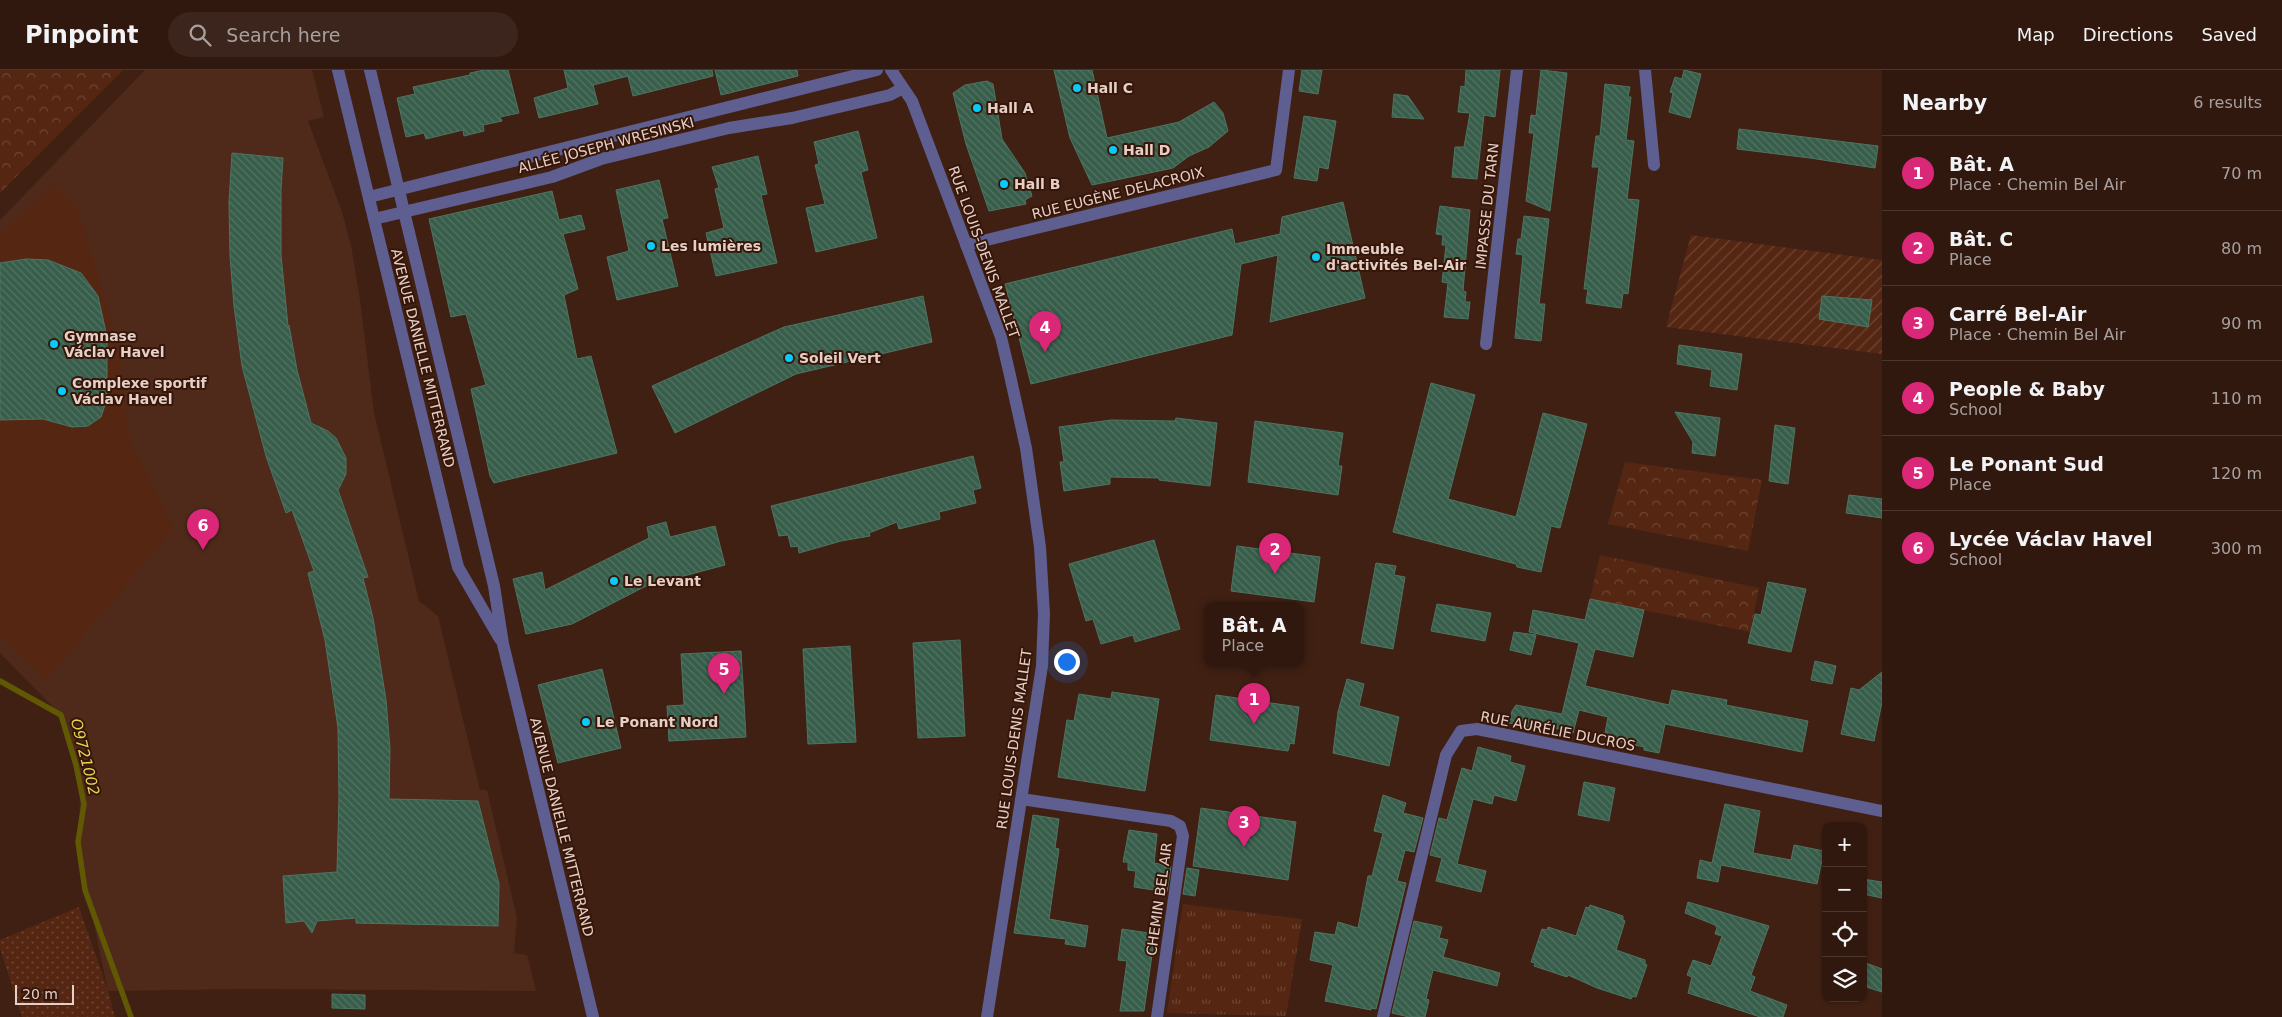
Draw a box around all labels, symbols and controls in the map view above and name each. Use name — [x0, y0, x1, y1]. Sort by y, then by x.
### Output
search box — [168, 12, 518, 57]
text: Pinpoint — [25, 21, 138, 49]
icon: search — [186, 21, 214, 49]
text: Search here — [226, 24, 341, 46]
text: Map — [2017, 24, 2055, 45]
text: Directions — [2083, 24, 2173, 45]
text: Saved — [2201, 24, 2257, 45]
place label: Hall C — [1087, 80, 1133, 96]
marker: Hall C — [1071, 82, 1083, 94]
text: Nearby — [1902, 91, 1987, 115]
text: 6 results — [2193, 93, 2262, 112]
place label: Hall A — [987, 100, 1034, 116]
marker: Hall A — [971, 102, 983, 114]
street label: ALLÉE JOSEPH WRESINSKI — [516, 114, 696, 176]
place label: Hall D — [1123, 142, 1170, 158]
street label: IMPASSE DU TARN — [1472, 142, 1502, 270]
marker: Hall D — [1107, 144, 1119, 156]
text: Bât. A — [1949, 153, 2014, 175]
street label: RUE LOUIS-DENIS MALLET — [945, 164, 1023, 341]
street label: RUE EUGÈNE DELACROIX — [1030, 164, 1206, 222]
text: 1 — [1912, 164, 1924, 183]
text: 70 m — [2221, 164, 2262, 183]
text: Place · Chemin Bel Air — [1949, 175, 2126, 194]
place label: Hall B — [1014, 176, 1060, 192]
marker: Hall B — [998, 178, 1010, 190]
text: Bât. C — [1949, 228, 2013, 250]
place label: Les lumières — [661, 238, 761, 254]
text: 2 — [1912, 239, 1924, 258]
text: 80 m — [2221, 239, 2262, 258]
marker: Les lumières — [645, 240, 657, 252]
place label: Immeuble d'activités Bel-Air — [1326, 241, 1466, 273]
street label: AVENUE DANIELLE MITTERRAND — [388, 247, 458, 469]
text: Place — [1949, 250, 1992, 269]
marker: Immeuble d'activités Bel-Air — [1310, 251, 1322, 263]
text: Carré Bel-Air — [1949, 303, 2086, 325]
pin: 4 — [1029, 311, 1061, 352]
text: 3 — [1912, 314, 1924, 333]
text: 90 m — [2221, 314, 2262, 333]
text: Place · Chemin Bel Air — [1949, 325, 2126, 344]
place label: Gymnase Václav Havel — [64, 328, 165, 360]
marker: Gymnase Václav Havel — [48, 338, 60, 350]
place label: Soleil Vert — [799, 350, 881, 366]
marker: Soleil Vert — [783, 352, 795, 364]
place label: Complexe sportif Václav Havel — [72, 375, 208, 407]
text: People & Baby — [1949, 378, 2105, 400]
marker: Complexe sportif Václav Havel — [56, 385, 68, 397]
text: 4 — [1912, 389, 1924, 408]
text: 110 m — [2211, 389, 2262, 408]
text: School — [1949, 400, 2002, 419]
text: Le Ponant Sud — [1949, 453, 2104, 475]
text: 5 — [1912, 464, 1924, 483]
text: 120 m — [2211, 464, 2262, 483]
text: Place — [1949, 475, 1992, 494]
pin: 6 — [187, 509, 219, 550]
text: Lycée Václav Havel — [1949, 528, 2152, 550]
pin: 2 — [1259, 533, 1291, 574]
text: 6 — [1912, 539, 1924, 558]
text: 300 m — [2211, 539, 2262, 558]
text: School — [1949, 550, 2002, 569]
place label: Le Levant — [624, 573, 701, 589]
marker: Le Levant — [608, 575, 620, 587]
popup — [1204, 602, 1304, 667]
text: Bât. A — [1222, 614, 1286, 636]
text: Place — [1222, 636, 1264, 655]
street label: RUE LOUIS-DENIS MALLET — [993, 647, 1035, 830]
your location — [1054, 649, 1080, 675]
pin: 5 — [708, 653, 740, 694]
pin: 1 — [1238, 683, 1270, 724]
street label: RUE AURÉLIE DUCROS — [1479, 708, 1637, 754]
place label: Le Ponant Nord — [596, 714, 718, 730]
street label: AVENUE DANIELLE MITTERRAND — [527, 716, 597, 938]
marker: Le Ponant Nord — [580, 716, 592, 728]
water label: O9721002 — [67, 717, 103, 797]
pin: 3 — [1228, 806, 1260, 847]
map controls — [1822, 822, 1867, 1002]
button: + — [1822, 822, 1867, 867]
street label: CHEMIN BEL AIR — [1143, 841, 1175, 957]
button: − — [1822, 867, 1867, 912]
button: locate — [1822, 912, 1867, 957]
button: layers — [1822, 957, 1867, 1002]
scale bar — [15, 982, 74, 1005]
text: 20 m — [22, 986, 58, 1002]

